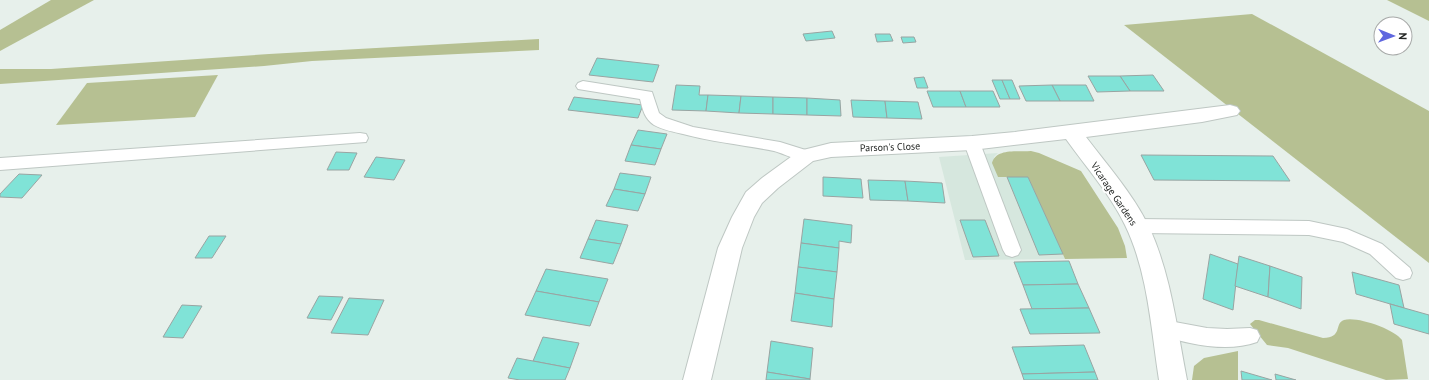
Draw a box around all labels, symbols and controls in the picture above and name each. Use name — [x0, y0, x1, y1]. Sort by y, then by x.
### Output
north arrow — [1373, 16, 1413, 56]
text: N — [1396, 32, 1410, 40]
street label: Parson's Close — [860, 139, 920, 155]
street label: Vicarage Gardens — [1087, 159, 1140, 228]

